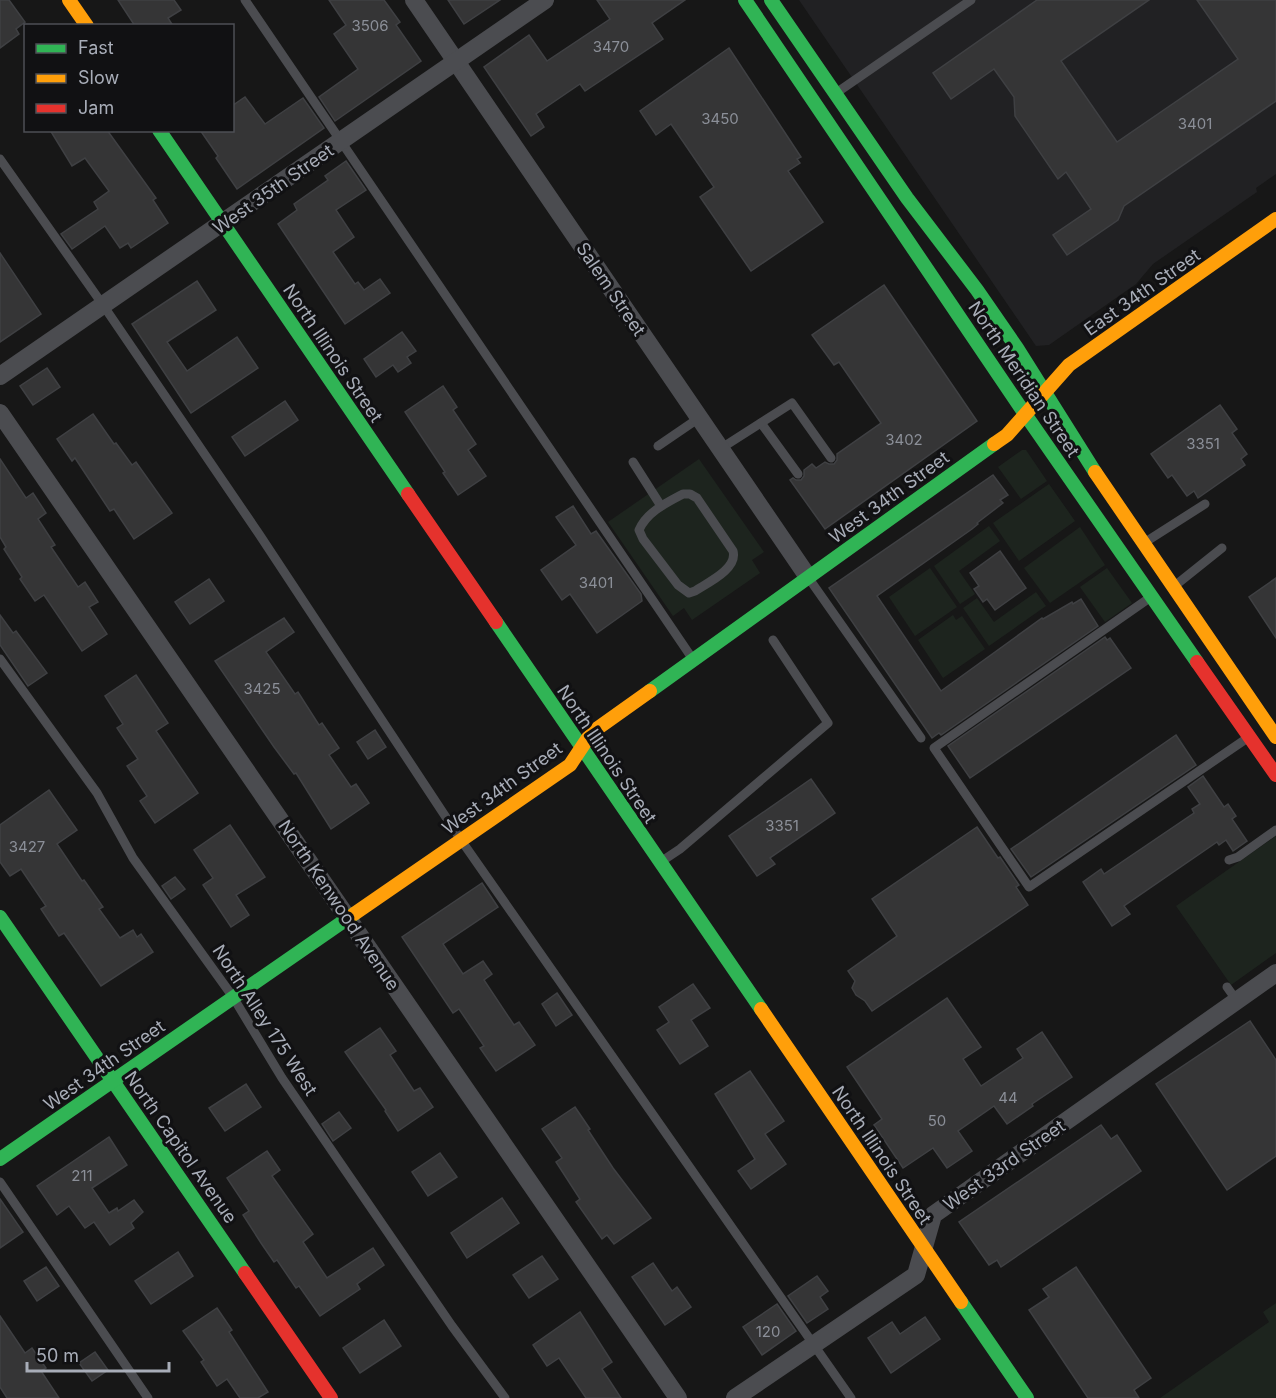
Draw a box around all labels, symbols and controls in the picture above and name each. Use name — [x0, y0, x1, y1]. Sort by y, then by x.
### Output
house number: 3506 — [351, 16, 389, 35]
legend — [24, 24, 234, 132]
text: Fast — [78, 37, 114, 58]
house number: 3470 — [593, 37, 629, 56]
text: Slow — [78, 67, 119, 88]
text: Jam — [78, 97, 114, 118]
house number: 3450 — [701, 109, 739, 128]
house number: 3401 — [1178, 114, 1212, 133]
street label: West 35th Street — [209, 140, 337, 238]
street label: Salem Street — [572, 238, 650, 340]
street label: East 34th Street — [1080, 244, 1204, 340]
street label: North Illinois Street — [279, 280, 387, 426]
street label: North Meridian Street — [964, 297, 1084, 461]
house number: 3402 — [885, 430, 923, 449]
house number: 3351 — [1186, 434, 1220, 453]
street label: West 34th Street — [825, 446, 953, 547]
house number: 3401 — [579, 573, 613, 592]
house number: 3425 — [243, 679, 281, 698]
street label: North Illinois Street — [553, 681, 661, 827]
street label: West 34th Street — [438, 737, 566, 838]
street label: North Kenwood Avenue — [274, 816, 404, 994]
house number: 3351 — [765, 816, 799, 835]
house number: 3427 — [9, 837, 45, 856]
street label: North Alley 175 West — [208, 941, 322, 1099]
street label: West 34th Street — [39, 1015, 169, 1115]
street label: North Capitol Avenue — [121, 1067, 241, 1227]
street label: North Illinois Street — [828, 1082, 936, 1228]
house number: 44 — [998, 1088, 1018, 1107]
house number: 50 — [928, 1111, 946, 1130]
street label: West 33rd Street — [939, 1115, 1069, 1215]
house number: 211 — [71, 1166, 93, 1185]
house number: 120 — [756, 1322, 780, 1341]
scale bar — [27, 1335, 170, 1373]
text: 50 m — [36, 1345, 79, 1366]

